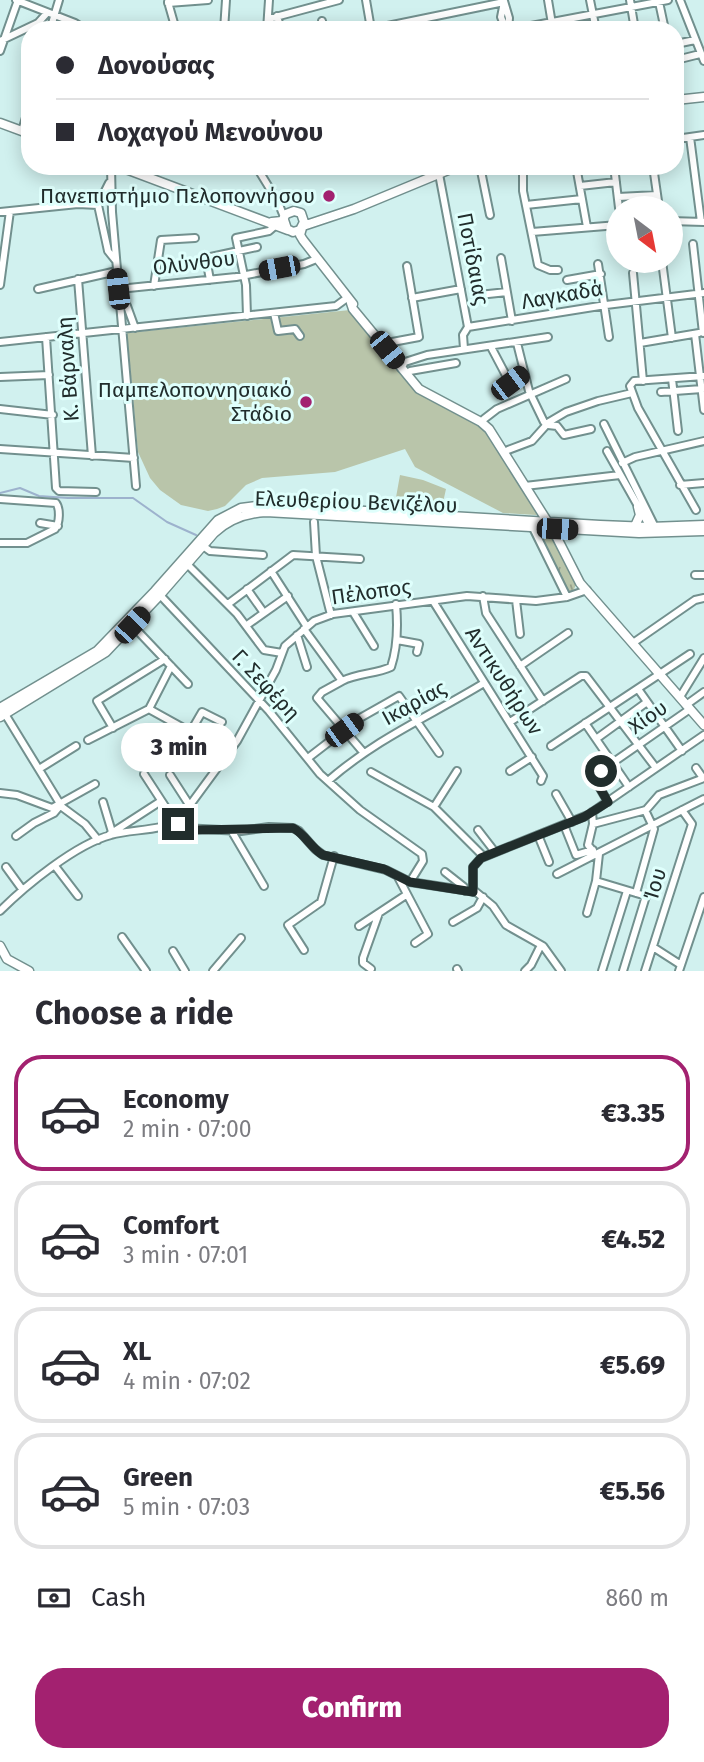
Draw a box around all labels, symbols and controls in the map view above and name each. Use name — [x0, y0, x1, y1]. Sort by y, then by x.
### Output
text: Δονούσας — [98, 50, 215, 81]
text: Λοχαγού Μενούνου — [98, 117, 323, 148]
place label: Πανεπιστήμιο Πελοποννήσου — [40, 183, 315, 209]
marker: Πανεπιστήμιο Πελοποννήσου — [321, 188, 337, 204]
north arrow — [606, 196, 682, 273]
map controls — [606, 196, 683, 273]
street label: Ποτίδαιας — [451, 211, 495, 308]
street label: Ολύνθου — [151, 245, 237, 281]
car — [257, 254, 302, 282]
car — [106, 267, 131, 311]
street label: Λαγκαδά — [519, 275, 605, 315]
street label: Κ. Βάρναλη — [51, 316, 85, 422]
car — [366, 327, 409, 373]
car — [487, 362, 534, 404]
place label: Παμπελοποννησιακό Στάδιο — [98, 377, 292, 427]
marker: Παμπελοποννησιακό Στάδιο — [298, 394, 314, 410]
street label: Ελευθερίου Βενιζέλου — [254, 485, 458, 519]
car — [536, 517, 579, 541]
street label: Πέλοπος — [329, 574, 413, 610]
car — [110, 602, 155, 648]
street label: Αντικυθήρων — [459, 622, 549, 740]
street label: Γ. Σεφέρη — [226, 644, 306, 726]
street label: Ικαρίας — [377, 675, 451, 731]
street label: Χίου — [624, 694, 672, 740]
car — [321, 709, 368, 751]
callout: 3 min — [120, 722, 236, 772]
text: 3 min — [151, 733, 207, 761]
route start — [585, 755, 617, 787]
route end — [162, 808, 194, 840]
street label: Ίου — [638, 865, 672, 903]
text: Choose a ride — [35, 994, 233, 1032]
icon: car — [39, 1082, 102, 1145]
text: Economy — [123, 1084, 229, 1115]
text: €3.35 — [601, 1098, 665, 1129]
text: 2 min · 07:00 — [123, 1115, 252, 1143]
icon: car — [39, 1208, 102, 1271]
text: Comfort — [123, 1210, 219, 1241]
text: €4.52 — [601, 1224, 665, 1255]
text: 3 min · 07:01 — [123, 1241, 248, 1269]
icon: car — [39, 1334, 102, 1397]
text: XL — [123, 1336, 151, 1367]
text: €5.69 — [600, 1350, 665, 1381]
text: 4 min · 07:02 — [123, 1367, 251, 1395]
icon: car — [39, 1460, 102, 1523]
text: Green — [123, 1462, 193, 1493]
text: €5.56 — [600, 1476, 665, 1507]
text: 5 min · 07:03 — [123, 1493, 250, 1521]
icon: cash — [35, 1579, 73, 1617]
text: Cash — [91, 1582, 147, 1613]
text: 860 m — [605, 1584, 669, 1612]
button: Confirm — [35, 1668, 669, 1748]

